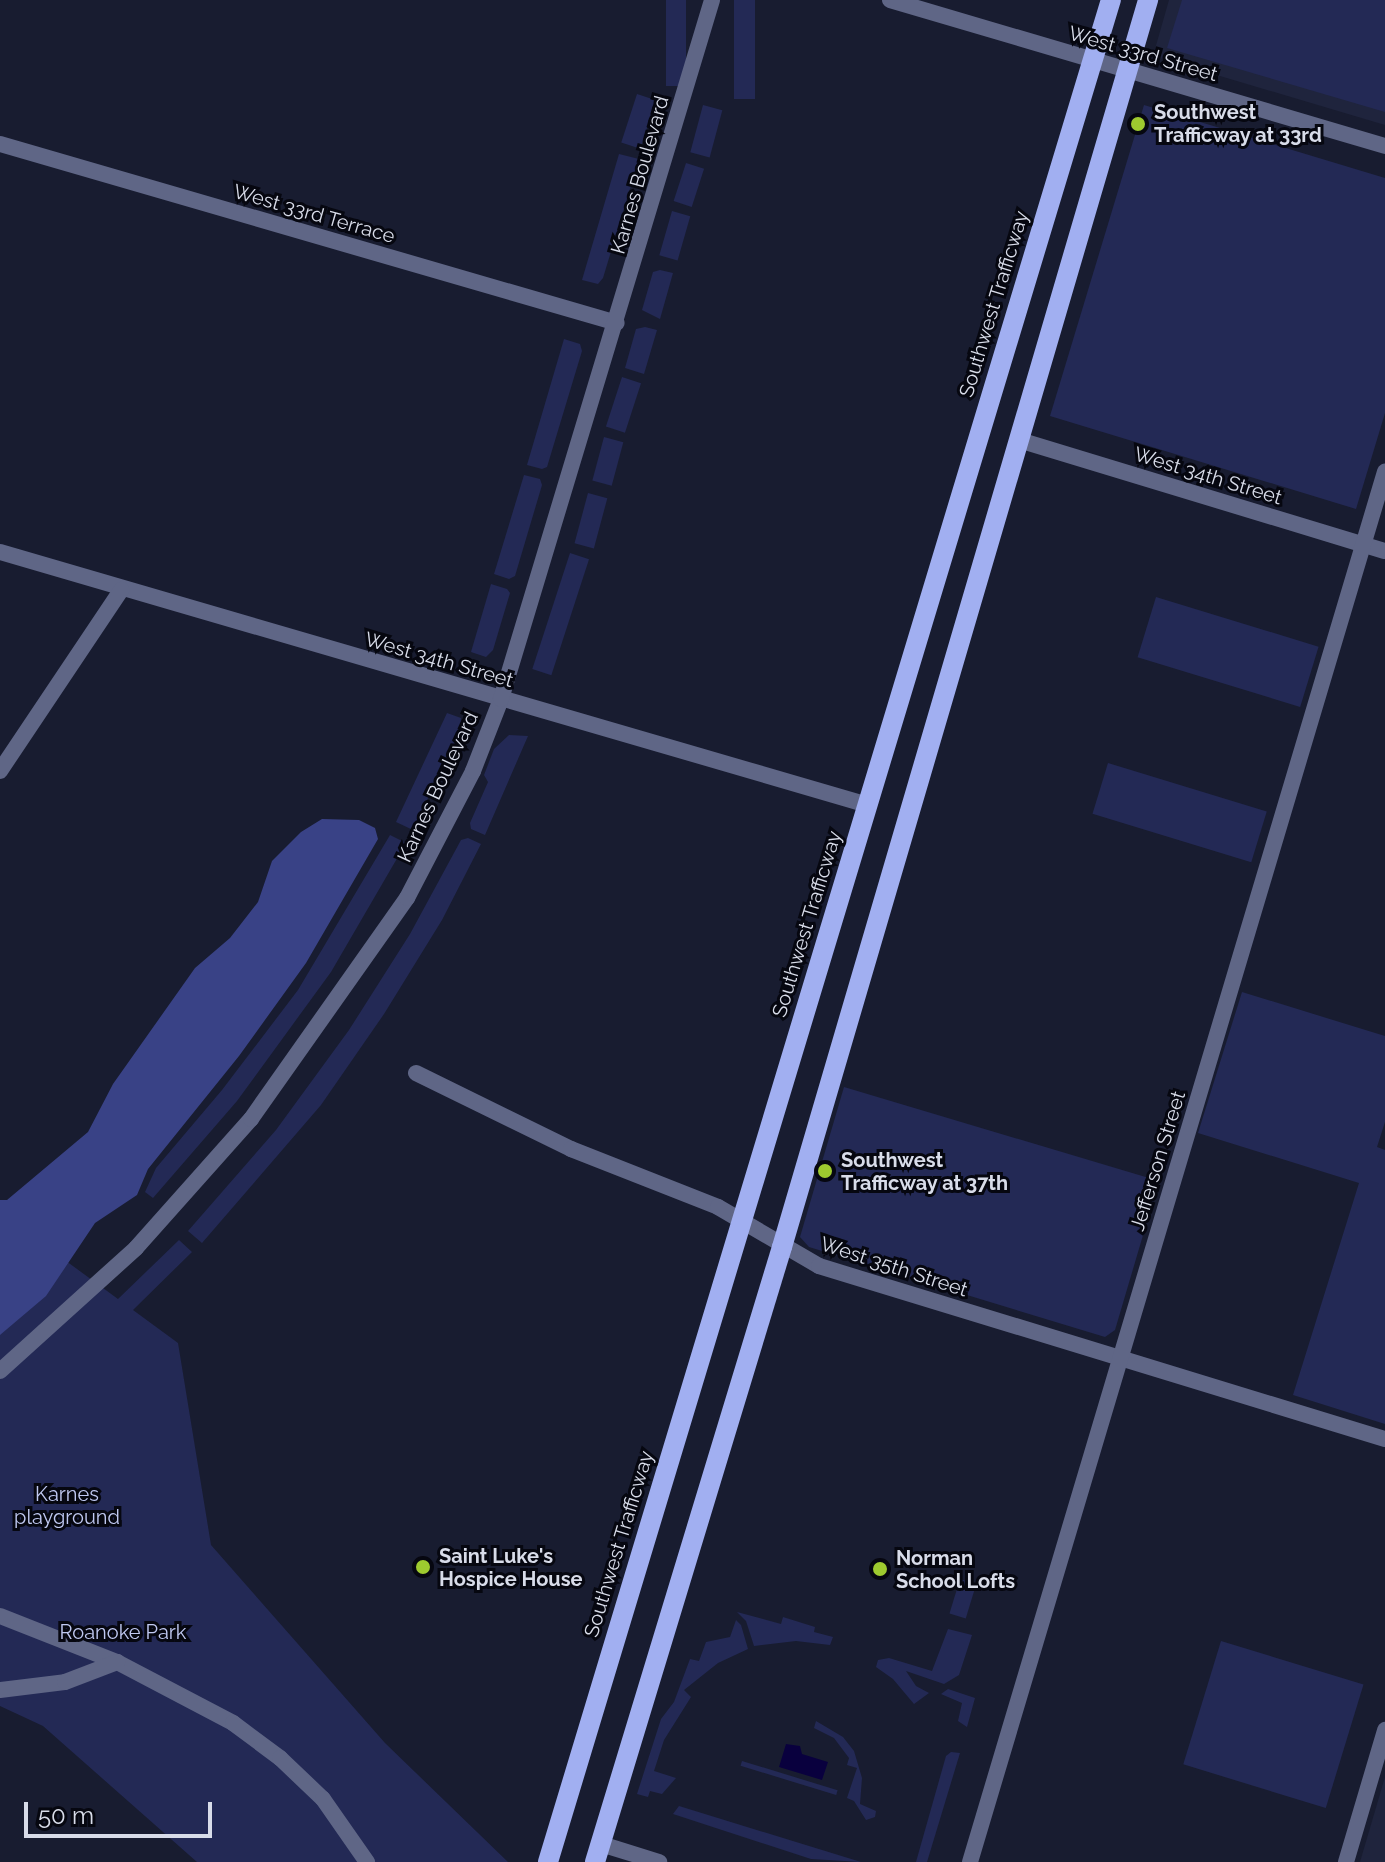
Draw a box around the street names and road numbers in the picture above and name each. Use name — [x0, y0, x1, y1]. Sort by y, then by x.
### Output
street label: West 33rd Street — [1066, 21, 1220, 87]
street label: Karnes Boulevard — [606, 93, 674, 257]
street label: West 33rd Terrace — [230, 179, 398, 249]
street label: Southwest Trafficway — [954, 208, 1034, 400]
street label: West 34th Street — [1131, 442, 1285, 510]
street label: West 34th Street — [362, 627, 516, 693]
street label: Karnes Boulevard — [393, 708, 483, 866]
street label: Southwest Trafficway — [767, 828, 847, 1020]
street label: Jefferson Street — [1125, 1088, 1191, 1234]
street label: West 35th Street — [817, 1232, 971, 1302]
street label: Southwest Trafficway — [579, 1448, 659, 1640]

